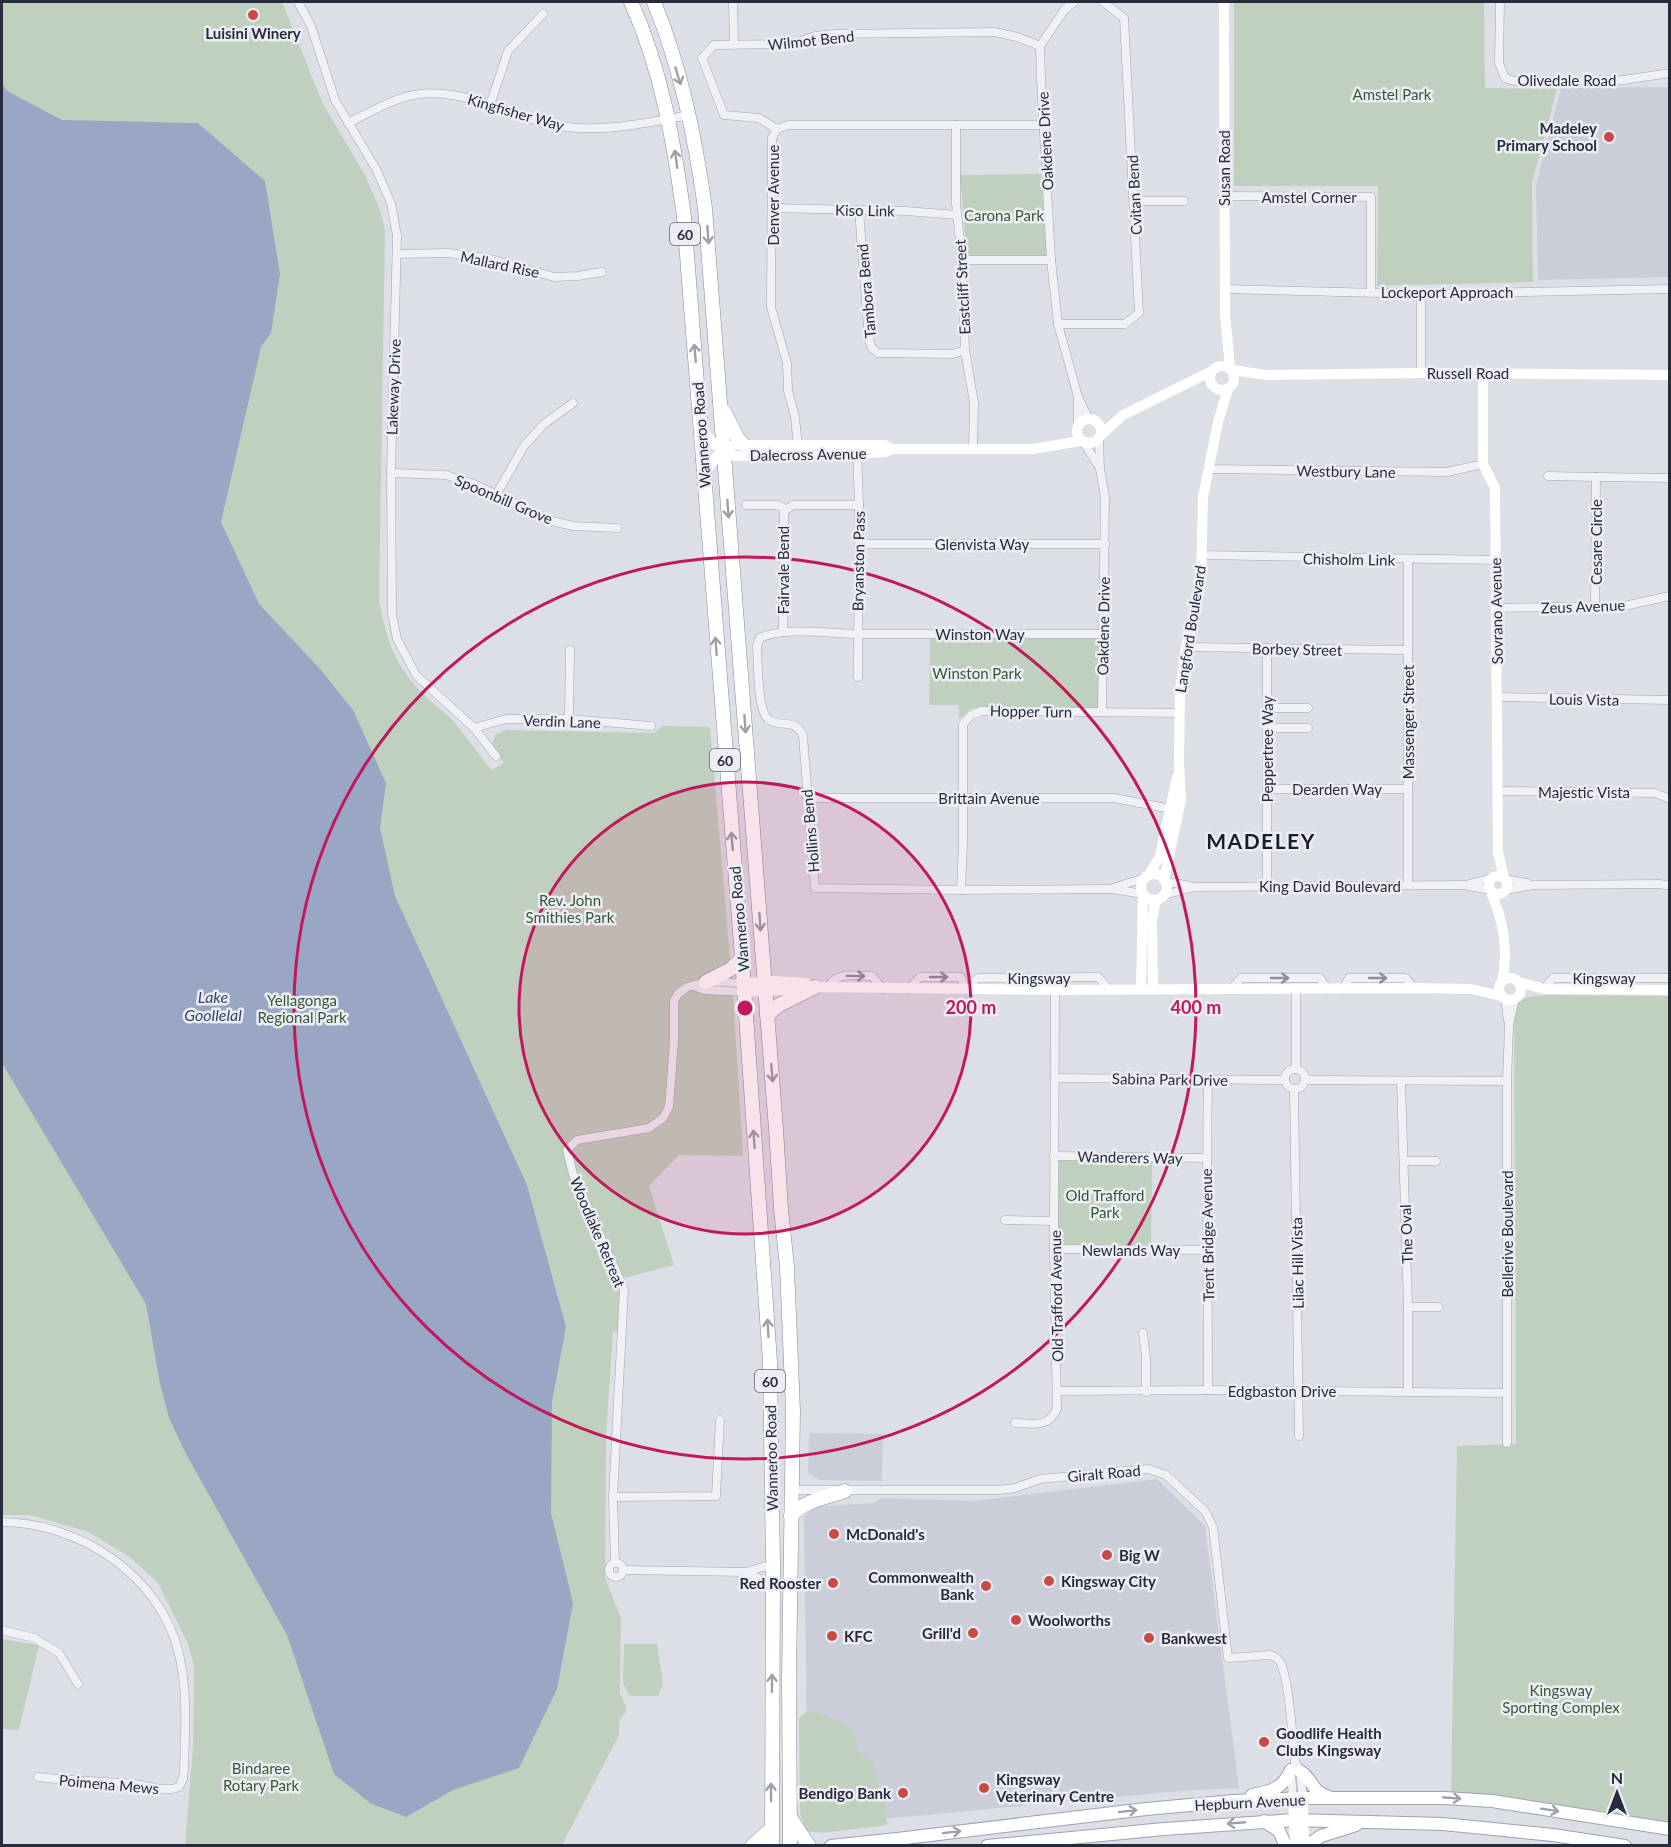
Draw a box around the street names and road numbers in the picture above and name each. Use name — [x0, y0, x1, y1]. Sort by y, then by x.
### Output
street label: Wilmot Bend — [767, 27, 855, 53]
street label: Olivedale Road — [1518, 71, 1616, 89]
street label: Kingfisher Way — [466, 90, 567, 134]
street label: Oakdene Drive — [1033, 91, 1057, 191]
street label: Susan Road — [1215, 130, 1233, 206]
street label: Denver Avenue — [764, 144, 782, 246]
street label: Cvitan Bend — [1123, 154, 1145, 236]
street label: Amstel Corner — [1261, 188, 1357, 206]
street label: Kiso Link — [835, 200, 895, 220]
road number: 60 — [670, 223, 700, 245]
street label: Eastcliff Street — [950, 238, 973, 335]
street label: Tambora Bend — [853, 243, 879, 339]
street label: Mallard Rise — [459, 247, 541, 281]
street label: Lockeport Approach — [1381, 283, 1513, 301]
street label: Lakeway Drive — [382, 339, 404, 435]
street label: Russell Road — [1427, 364, 1509, 382]
street label: Wanneroo Road — [688, 381, 714, 489]
street label: Dalecross Avenue — [749, 444, 867, 464]
street label: Westbury Lane — [1296, 461, 1396, 481]
street label: Spoonbill Grove — [452, 470, 556, 528]
street label: Cesare Circle — [1587, 499, 1605, 585]
street label: Bryanston Pass — [848, 511, 868, 611]
street label: Fairvale Bend — [774, 526, 792, 614]
street label: Glenvista Way — [935, 535, 1030, 553]
street label: Chisholm Link — [1303, 549, 1396, 569]
street label: Sovrano Avenue — [1486, 557, 1506, 665]
street label: Langford Boulevard — [1171, 564, 1209, 694]
street label: Oakdene Drive — [1093, 576, 1113, 676]
street label: Zeus Avenue — [1540, 596, 1626, 616]
street label: Winston Way — [935, 625, 1025, 643]
street label: Borbey Street — [1252, 639, 1343, 659]
street label: Massenger Street — [1399, 664, 1417, 779]
street label: Louis Vista — [1549, 689, 1619, 709]
street label: Peppertree Way — [1258, 696, 1276, 802]
street label: Hopper Turn — [990, 701, 1072, 721]
street label: Verdin Lane — [523, 711, 601, 731]
road number: 60 — [710, 749, 740, 771]
street label: Dearden Way — [1292, 780, 1382, 798]
street label: Majestic Vista — [1538, 783, 1630, 801]
street label: Hollins Bend — [797, 789, 823, 873]
street label: Brittain Avenue — [938, 789, 1040, 807]
street label: Wanneroo Road — [725, 865, 753, 973]
street label: King David Boulevard — [1259, 877, 1401, 895]
street label: Kingsway — [1008, 969, 1071, 987]
street label: Kingsway — [1573, 969, 1636, 987]
street label: Sabina Park Drive — [1112, 1069, 1228, 1089]
street label: Wanderers Way — [1077, 1147, 1183, 1167]
street label: Trent Bridge Avenue — [1197, 1168, 1217, 1302]
street label: Bellerive Boulevard — [1498, 1170, 1516, 1298]
street label: Woodlake Retreat — [567, 1174, 630, 1290]
street label: The Oval — [1396, 1204, 1416, 1264]
street label: Lilac Hill Vista — [1287, 1217, 1307, 1309]
street label: Old Trafford Avenue — [1046, 1230, 1066, 1362]
street label: Newlands Way — [1082, 1241, 1180, 1259]
road number: 60 — [755, 1370, 785, 1392]
street label: Edgbaston Drive — [1228, 1382, 1336, 1400]
street label: Wanneroo Road — [761, 1405, 781, 1511]
street label: Giralt Road — [1067, 1461, 1141, 1485]
street label: Poimena Mews — [58, 1771, 160, 1797]
street label: Hepburn Avenue — [1194, 1790, 1306, 1814]

